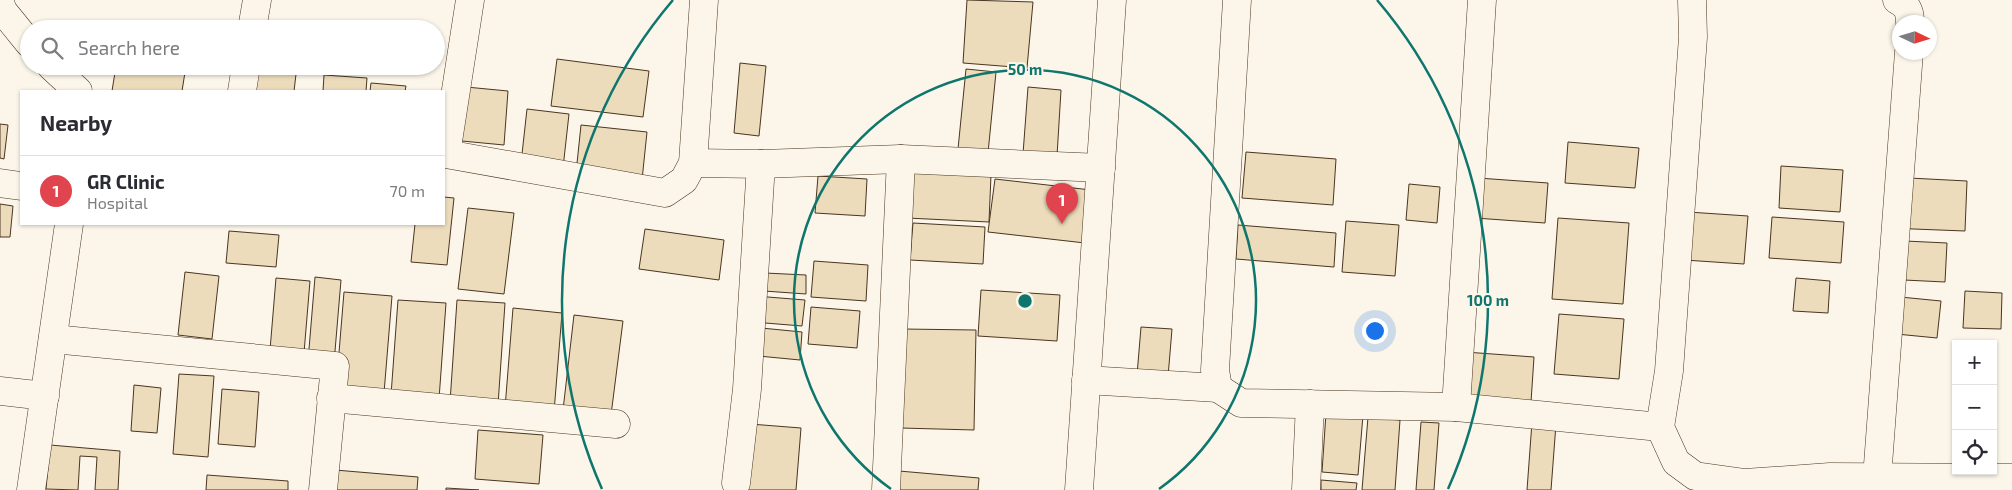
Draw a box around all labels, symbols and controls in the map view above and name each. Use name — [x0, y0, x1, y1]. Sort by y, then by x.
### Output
north arrow — [1892, 15, 1937, 60]
search box — [20, 20, 445, 75]
icon: search — [38, 34, 66, 62]
text: Search here — [78, 36, 180, 59]
text: 50 m — [1008, 60, 1042, 78]
text: Nearby — [40, 110, 112, 135]
text: GR Clinic — [87, 170, 165, 193]
text: 1 — [53, 181, 59, 200]
text: 70 m — [390, 181, 425, 200]
pin: 1 — [1046, 183, 1078, 224]
text: Hospital — [87, 193, 148, 212]
text: 100 m — [1467, 291, 1509, 309]
centre of rings — [1016, 292, 1034, 310]
your location — [1362, 318, 1388, 344]
map controls — [1952, 340, 1997, 475]
button: + — [1952, 340, 1997, 385]
button: − — [1952, 385, 1997, 430]
button: locate — [1952, 430, 1997, 475]

